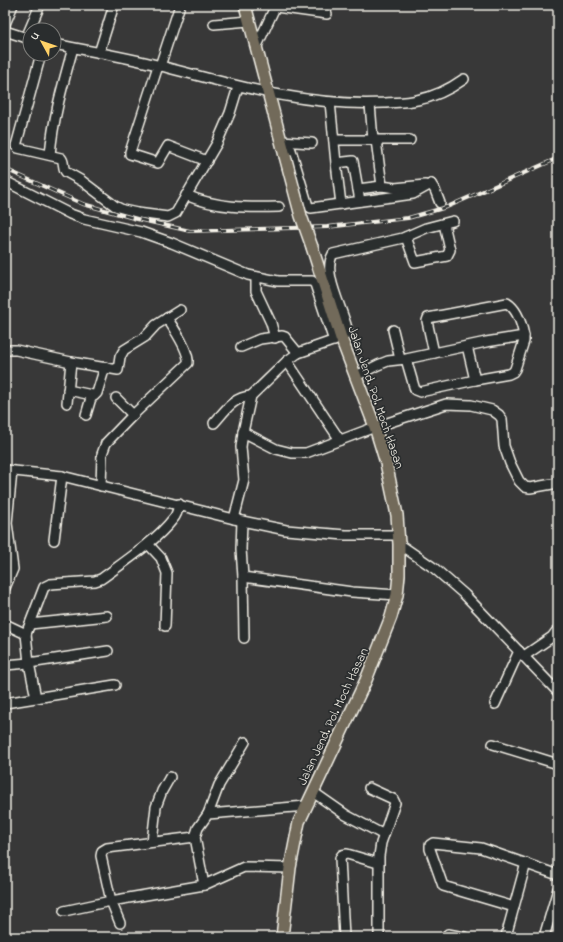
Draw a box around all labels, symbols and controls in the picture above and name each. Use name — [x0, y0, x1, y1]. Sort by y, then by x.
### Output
north arrow — [22, 22, 62, 62]
text: U — [27, 28, 43, 44]
street label: Jalan Jend. Pol. Moch Hasan — [342, 324, 409, 471]
street label: Jalan Jend. Pol. Moch Hasan — [293, 645, 374, 788]

